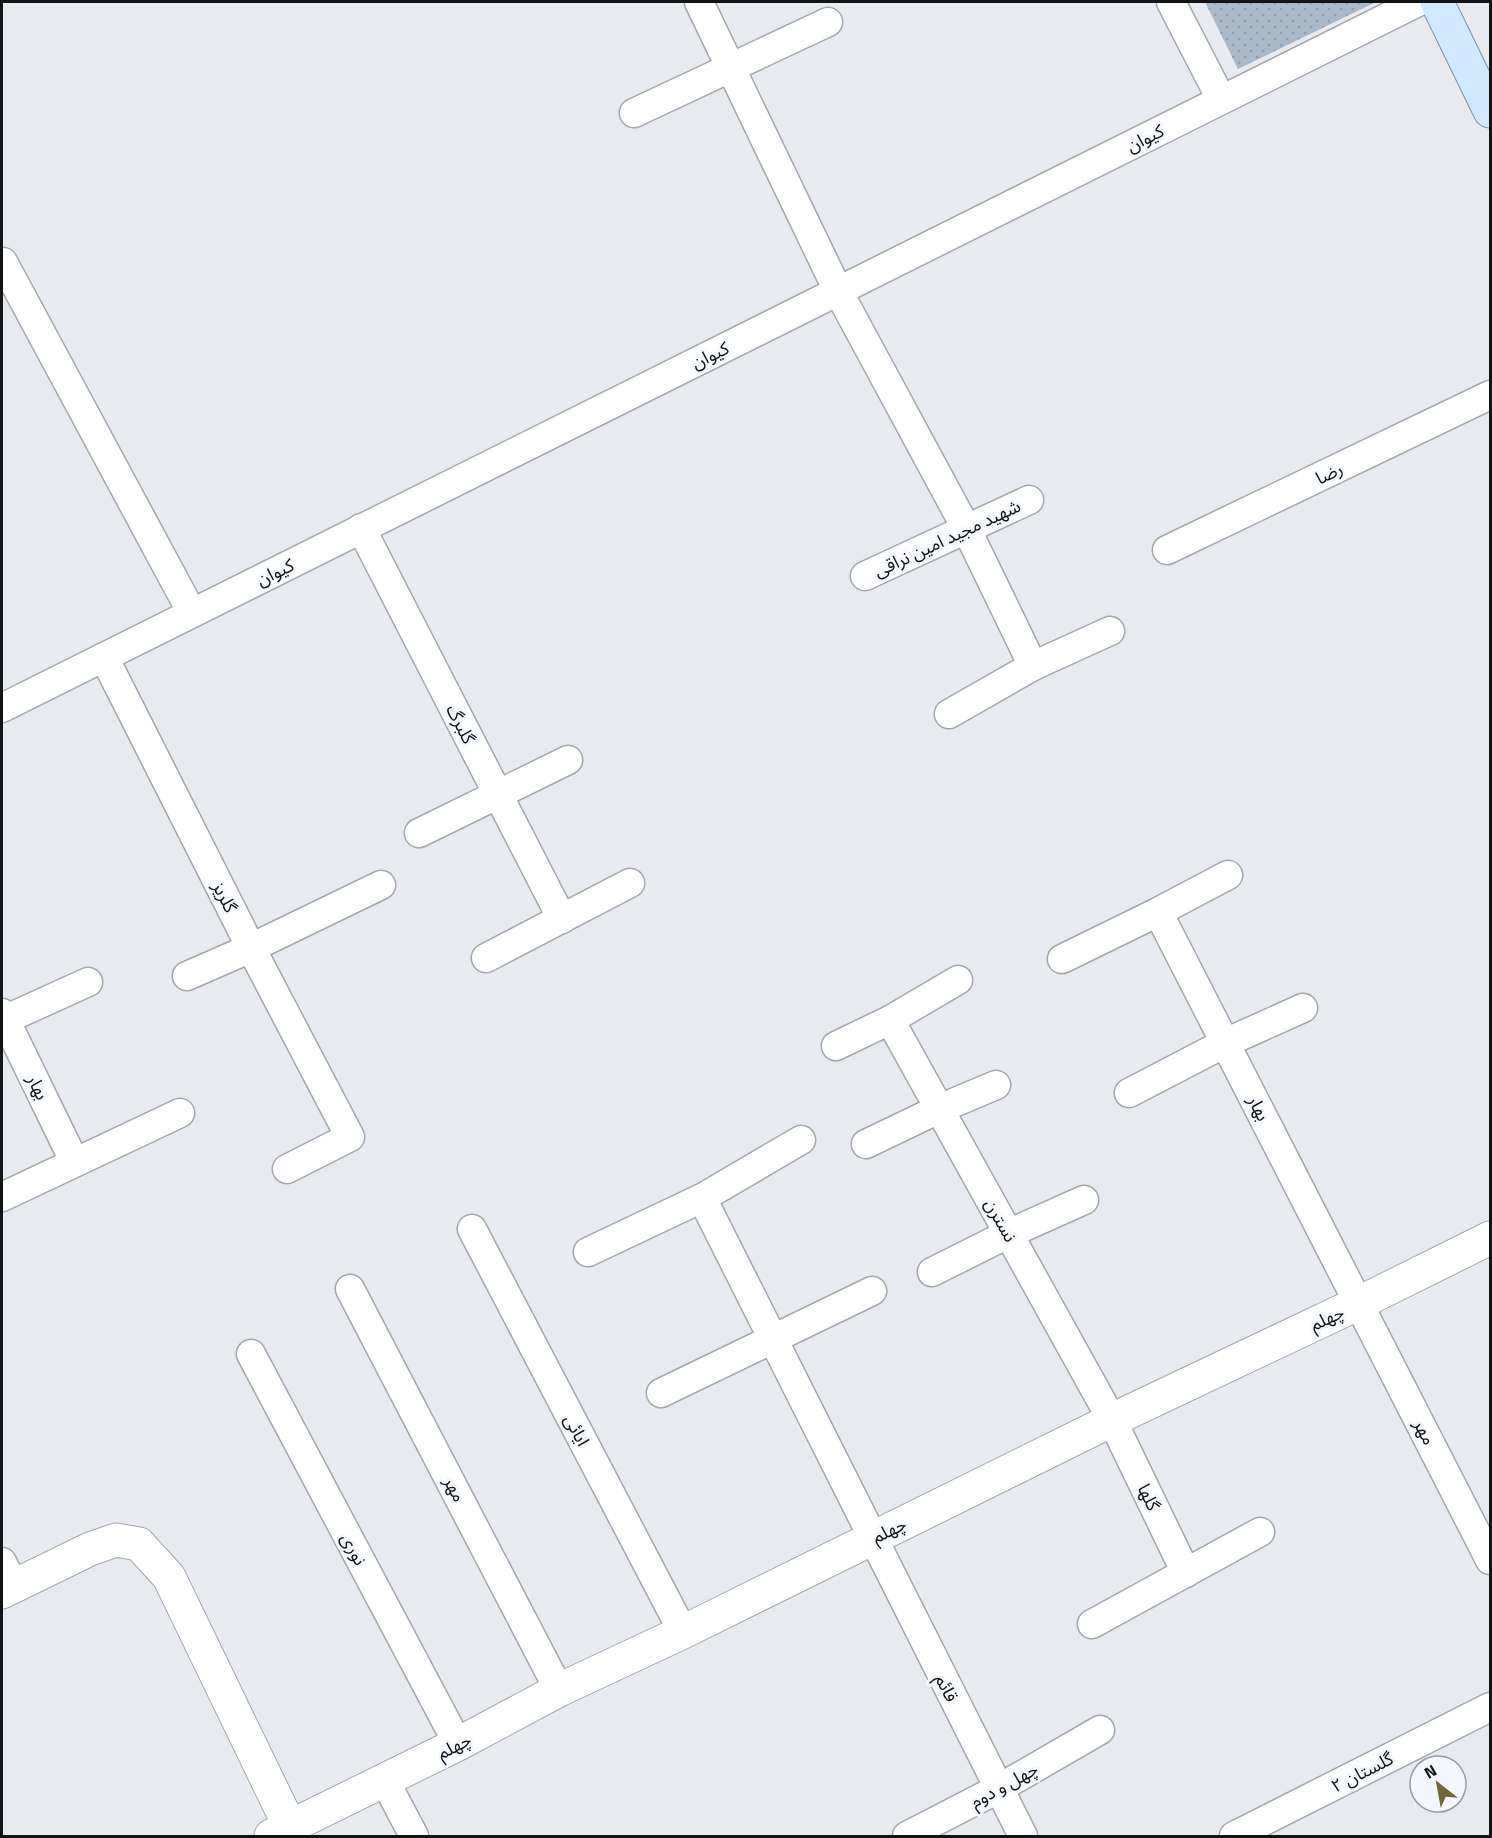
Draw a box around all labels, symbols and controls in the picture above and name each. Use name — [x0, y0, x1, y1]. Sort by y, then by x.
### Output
street label: کیوان — [1121, 117, 1169, 159]
street label: کیوان — [686, 334, 734, 376]
street label: رضا — [1311, 455, 1347, 491]
street label: شهید مجید امین نراقی — [869, 492, 1025, 584]
street label: کیوان — [251, 551, 299, 593]
street label: گلبرگ — [440, 700, 483, 749]
street label: گلریز — [205, 876, 245, 918]
street label: بهار — [20, 1069, 56, 1105]
street label: بهار — [1241, 1089, 1277, 1126]
street label: نسترن — [978, 1193, 1024, 1247]
street label: چهلم — [1305, 1298, 1349, 1338]
street label: ایائی — [557, 1409, 597, 1451]
street label: مهر — [1407, 1414, 1443, 1450]
street label: مهر — [437, 1470, 473, 1507]
street label: گلها — [1131, 1479, 1167, 1516]
street label: چهلم — [867, 1510, 911, 1550]
street label: نوری — [334, 1528, 374, 1570]
street label: قائم — [929, 1669, 965, 1707]
street label: چهلم — [432, 1726, 476, 1766]
street label: گلستان ۲ — [1326, 1745, 1398, 1799]
north arrow — [1408, 1754, 1468, 1814]
street label: چهل و دوم — [965, 1755, 1043, 1816]
text: N — [1419, 1758, 1441, 1784]

